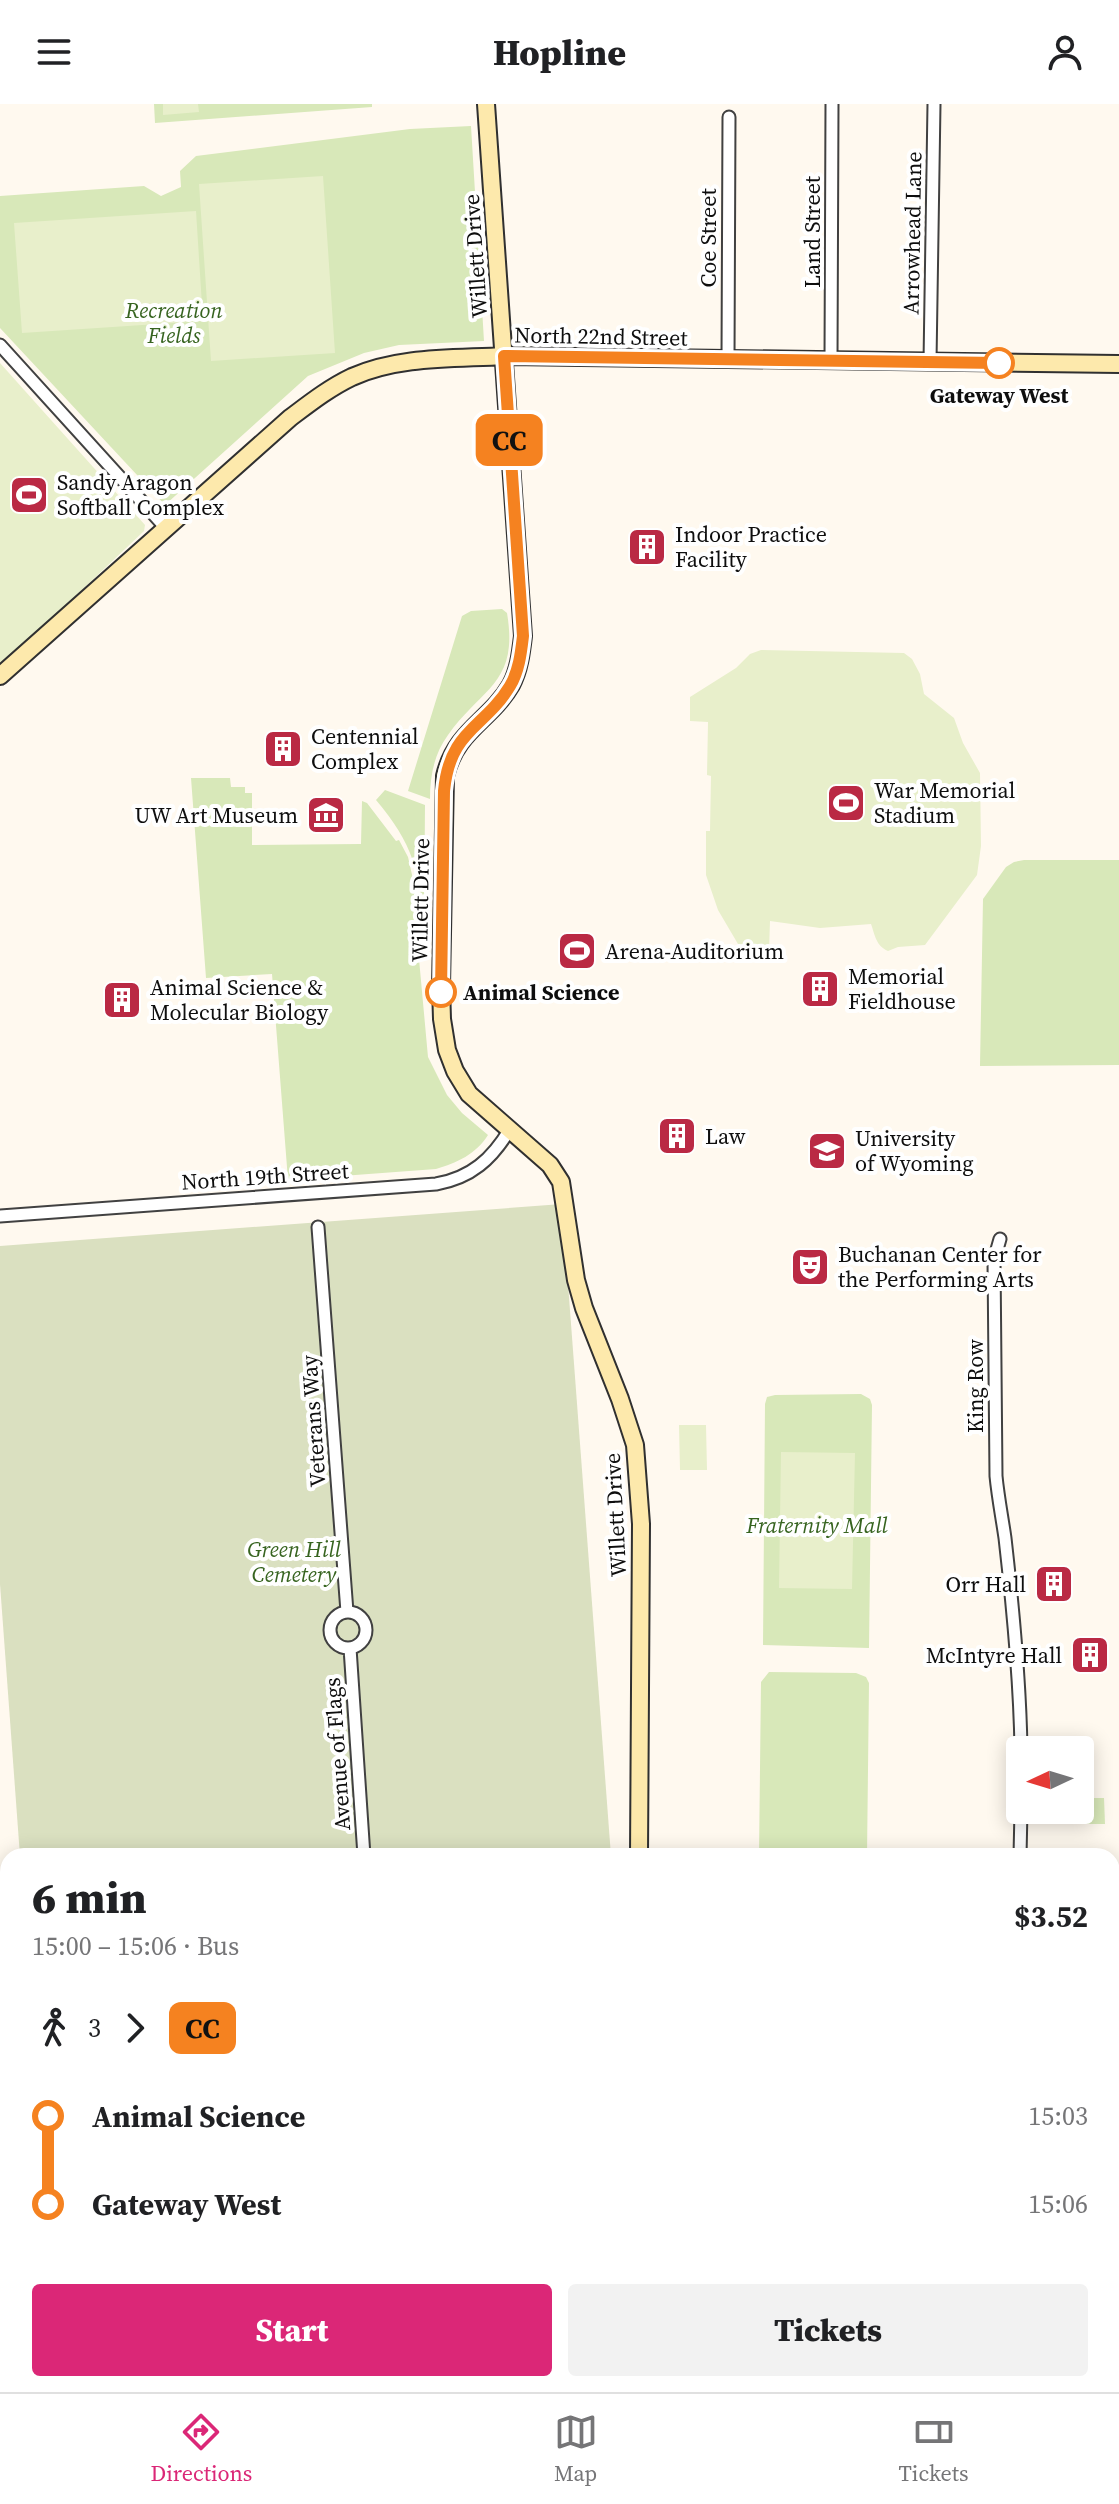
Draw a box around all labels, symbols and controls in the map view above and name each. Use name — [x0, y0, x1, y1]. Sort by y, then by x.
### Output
text: Hopline — [493, 28, 626, 77]
icon: menu — [32, 30, 76, 74]
icon: person — [1043, 30, 1087, 74]
street label: Arrowhead Lane — [896, 151, 928, 315]
street label: Land Street — [797, 175, 827, 288]
street label: Coe Street — [693, 188, 723, 288]
street label: Willett Drive — [456, 193, 494, 319]
park label: Recreation Fields — [124, 295, 223, 350]
street label: North 22nd Street — [514, 319, 689, 353]
marker: Gateway West — [984, 348, 1014, 378]
place label: Gateway West — [930, 380, 1069, 410]
line badge: CC — [473, 414, 545, 466]
text: CC — [492, 421, 526, 459]
place label: Sandy Aragon Softball Complex — [57, 467, 224, 522]
sports icon: Sandy Aragon Softball Complex — [8, 474, 50, 516]
place label: Indoor Practice Facility — [675, 519, 827, 574]
building icon: Indoor Practice Facility — [626, 526, 668, 568]
place label: Centennial Complex — [311, 721, 419, 776]
building icon: Centennial Complex — [262, 728, 304, 770]
place label: War Memorial Stadium — [874, 775, 1015, 830]
sports icon: War Memorial Stadium — [825, 782, 867, 824]
museum icon: UW Art Museum — [305, 794, 347, 836]
place label: UW Art Museum — [135, 800, 298, 830]
street label: Willett Drive — [404, 838, 436, 962]
sports icon: Arena-Auditorium — [556, 930, 598, 972]
place label: Arena-Auditorium — [605, 936, 784, 966]
place label: Memorial Fieldhouse — [848, 961, 956, 1016]
building icon: Memorial Fieldhouse — [799, 968, 841, 1010]
place label: Animal Science & Molecular Biology — [150, 972, 329, 1027]
marker: Animal Science — [426, 977, 456, 1007]
place label: Animal Science — [463, 977, 619, 1007]
building icon: Animal Science & Molecular Biology — [101, 979, 143, 1021]
building icon: Law — [656, 1115, 698, 1157]
place label: Law — [705, 1121, 746, 1151]
place label: University of Wyoming — [855, 1123, 974, 1178]
school or university icon: University of Wyoming — [806, 1130, 848, 1172]
street label: North 19th Street — [180, 1155, 350, 1197]
place label: Buchanan Center for the Performing Arts — [838, 1239, 1042, 1294]
theatre icon: Buchanan Center for the Performing Arts — [789, 1246, 831, 1288]
street label: King Row — [960, 1339, 990, 1433]
street label: Veterans Way — [293, 1353, 333, 1488]
street label: Willett Drive — [597, 1452, 633, 1578]
park label: Fraternity Mall — [745, 1510, 889, 1540]
park label: Green Hill Cemetery — [247, 1534, 342, 1589]
building icon: Orr Hall — [1033, 1563, 1075, 1605]
place label: Orr Hall — [946, 1569, 1026, 1599]
building icon: McIntyre Hall — [1069, 1634, 1111, 1676]
place label: McIntyre Hall — [926, 1640, 1062, 1670]
street label: Avenue of Flags — [317, 1676, 357, 1832]
north arrow — [1006, 1736, 1094, 1824]
map controls — [1006, 1736, 1094, 1824]
text: 6 min — [32, 1867, 147, 1928]
text: $3.52 — [1014, 1896, 1088, 1937]
text: 15:00 – 15:06 · Bus — [32, 1928, 239, 1964]
icon: walk — [32, 2006, 76, 2050]
icon: forward — [113, 2006, 157, 2050]
text: CC — [185, 2009, 220, 2047]
text: 3 — [88, 2010, 101, 2046]
text: Animal Science — [92, 2096, 305, 2137]
text: 15:03 — [1028, 2098, 1088, 2134]
text: Gateway West — [92, 2184, 281, 2225]
text: 15:06 — [1028, 2186, 1088, 2222]
button: Start — [32, 2284, 552, 2376]
button: Tickets — [568, 2284, 1088, 2376]
tab: Directions — [151, 2410, 252, 2488]
tab: Map — [554, 2410, 598, 2488]
tab: Tickets — [899, 2410, 968, 2488]

